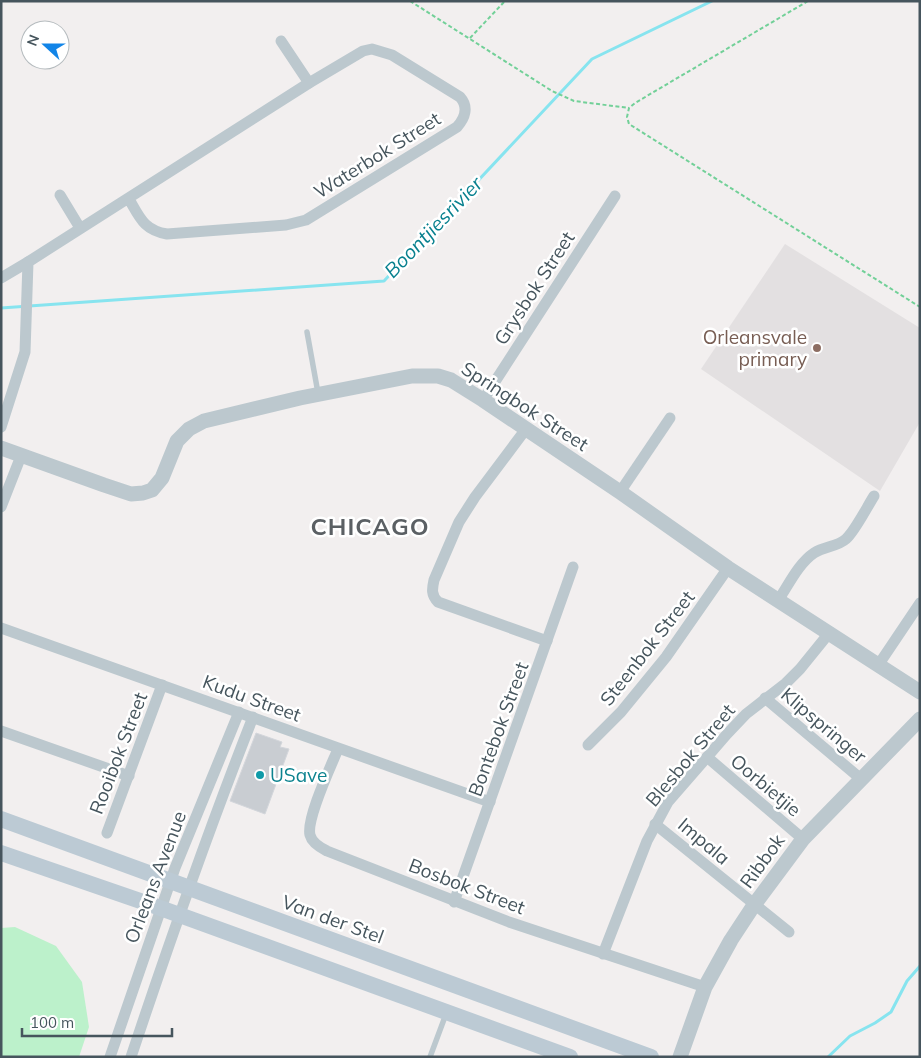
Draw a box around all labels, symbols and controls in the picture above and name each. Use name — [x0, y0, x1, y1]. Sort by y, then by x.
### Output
north arrow — [20, 20, 70, 70]
text: N — [23, 32, 43, 49]
street label: Waterbok Street — [309, 106, 445, 204]
water label: Boontjiesrivier — [378, 171, 488, 283]
street label: Grysbok Street — [488, 227, 580, 349]
place label: Orleansvale primary — [703, 325, 807, 371]
marker: Orleansvale primary — [811, 342, 823, 354]
street label: Springbok Street — [457, 356, 593, 456]
district label: CHICAGO — [310, 511, 430, 541]
street label: Steenbok Street — [595, 585, 700, 710]
street label: Bontebok Street — [463, 658, 534, 800]
street label: Kudu Street — [200, 669, 305, 727]
street label: Klipspringer — [776, 682, 872, 768]
street label: Rooibok Street — [84, 688, 152, 817]
street label: Blesbok Street — [640, 698, 740, 811]
street label: Oorbietjie — [726, 749, 806, 821]
place label: USave — [270, 763, 327, 787]
marker: USave — [254, 769, 266, 781]
street label: Orleans Avenue — [119, 808, 191, 946]
street label: Impala — [673, 812, 735, 870]
street label: Ribbok — [734, 829, 790, 893]
street label: Bosbok Street — [405, 853, 529, 919]
street label: Van der Stel — [279, 890, 387, 948]
scale bar — [22, 1006, 172, 1038]
text: 100 m — [30, 1013, 74, 1032]

